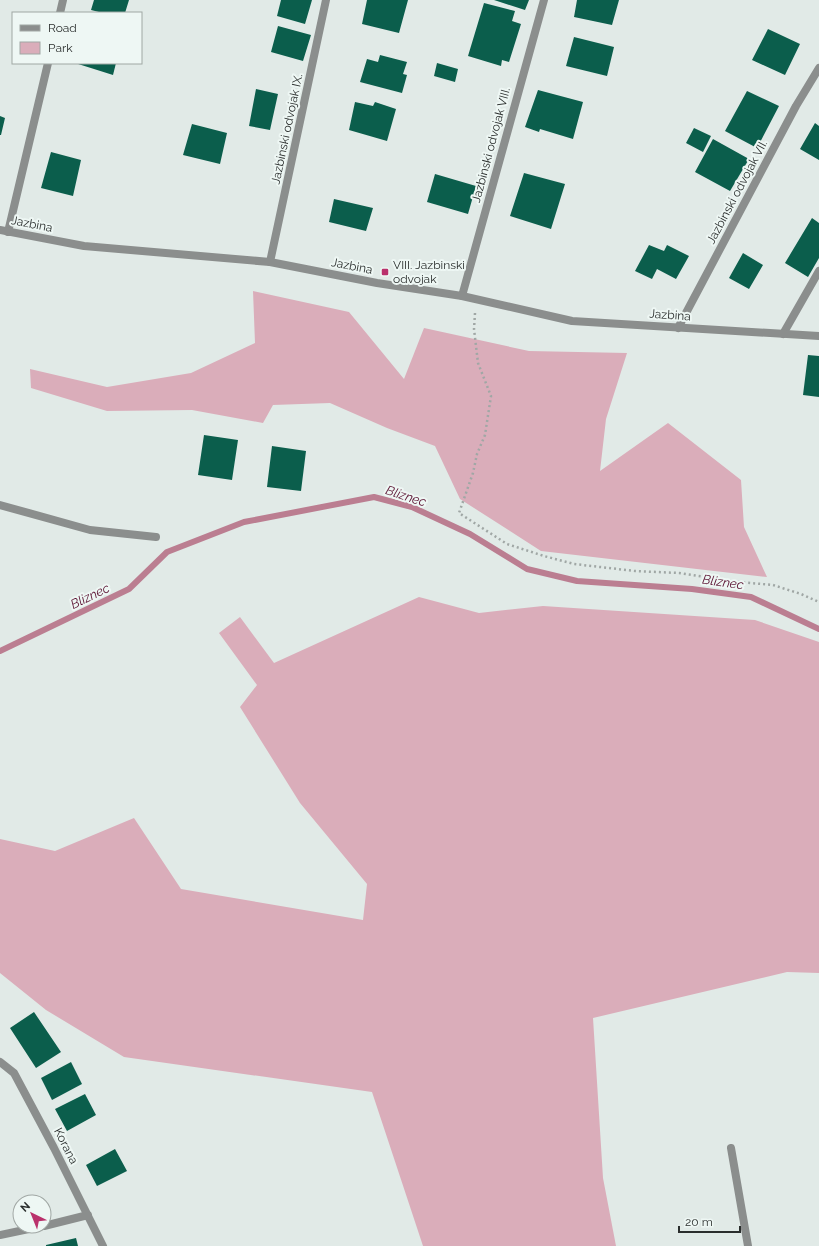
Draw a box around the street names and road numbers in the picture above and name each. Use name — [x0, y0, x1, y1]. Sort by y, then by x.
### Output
street label: Jazbinski odvojak IX. — [268, 73, 306, 185]
street label: Jazbinski odvojak VIII. — [469, 86, 513, 204]
street label: Jazbinski odvojak VII. — [704, 138, 770, 246]
street label: Jazbina — [10, 213, 54, 235]
street label: Jazbina — [330, 255, 374, 277]
street label: Jazbina — [649, 307, 691, 323]
street label: Korana — [51, 1126, 81, 1166]

